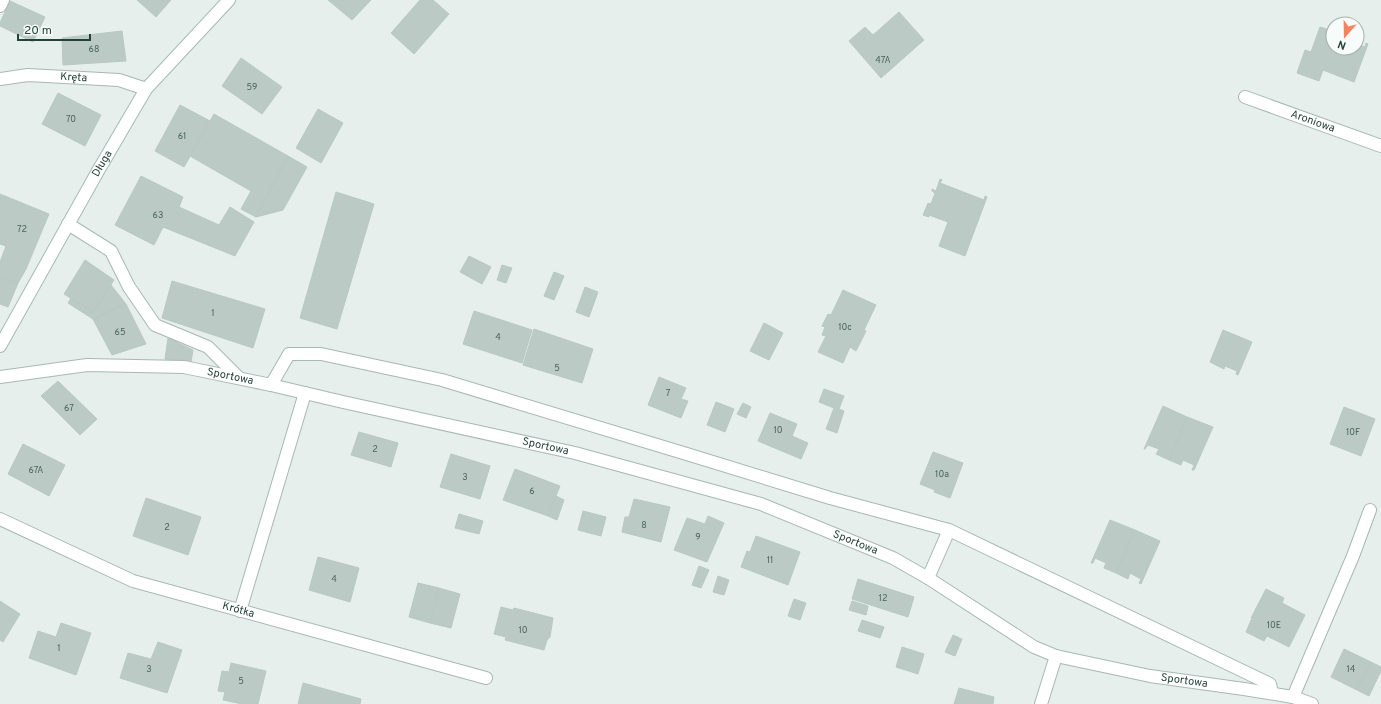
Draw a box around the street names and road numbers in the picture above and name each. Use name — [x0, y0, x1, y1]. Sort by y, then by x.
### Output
street label: Kręta — [60, 70, 88, 85]
street label: Aroniowa — [1289, 107, 1337, 136]
street label: Długa — [89, 148, 116, 180]
street label: Sportowa — [206, 365, 255, 388]
street label: Sportowa — [521, 435, 570, 458]
street label: Sportowa — [831, 527, 880, 558]
street label: Krótka — [221, 599, 256, 621]
street label: Sportowa — [1160, 671, 1209, 691]

